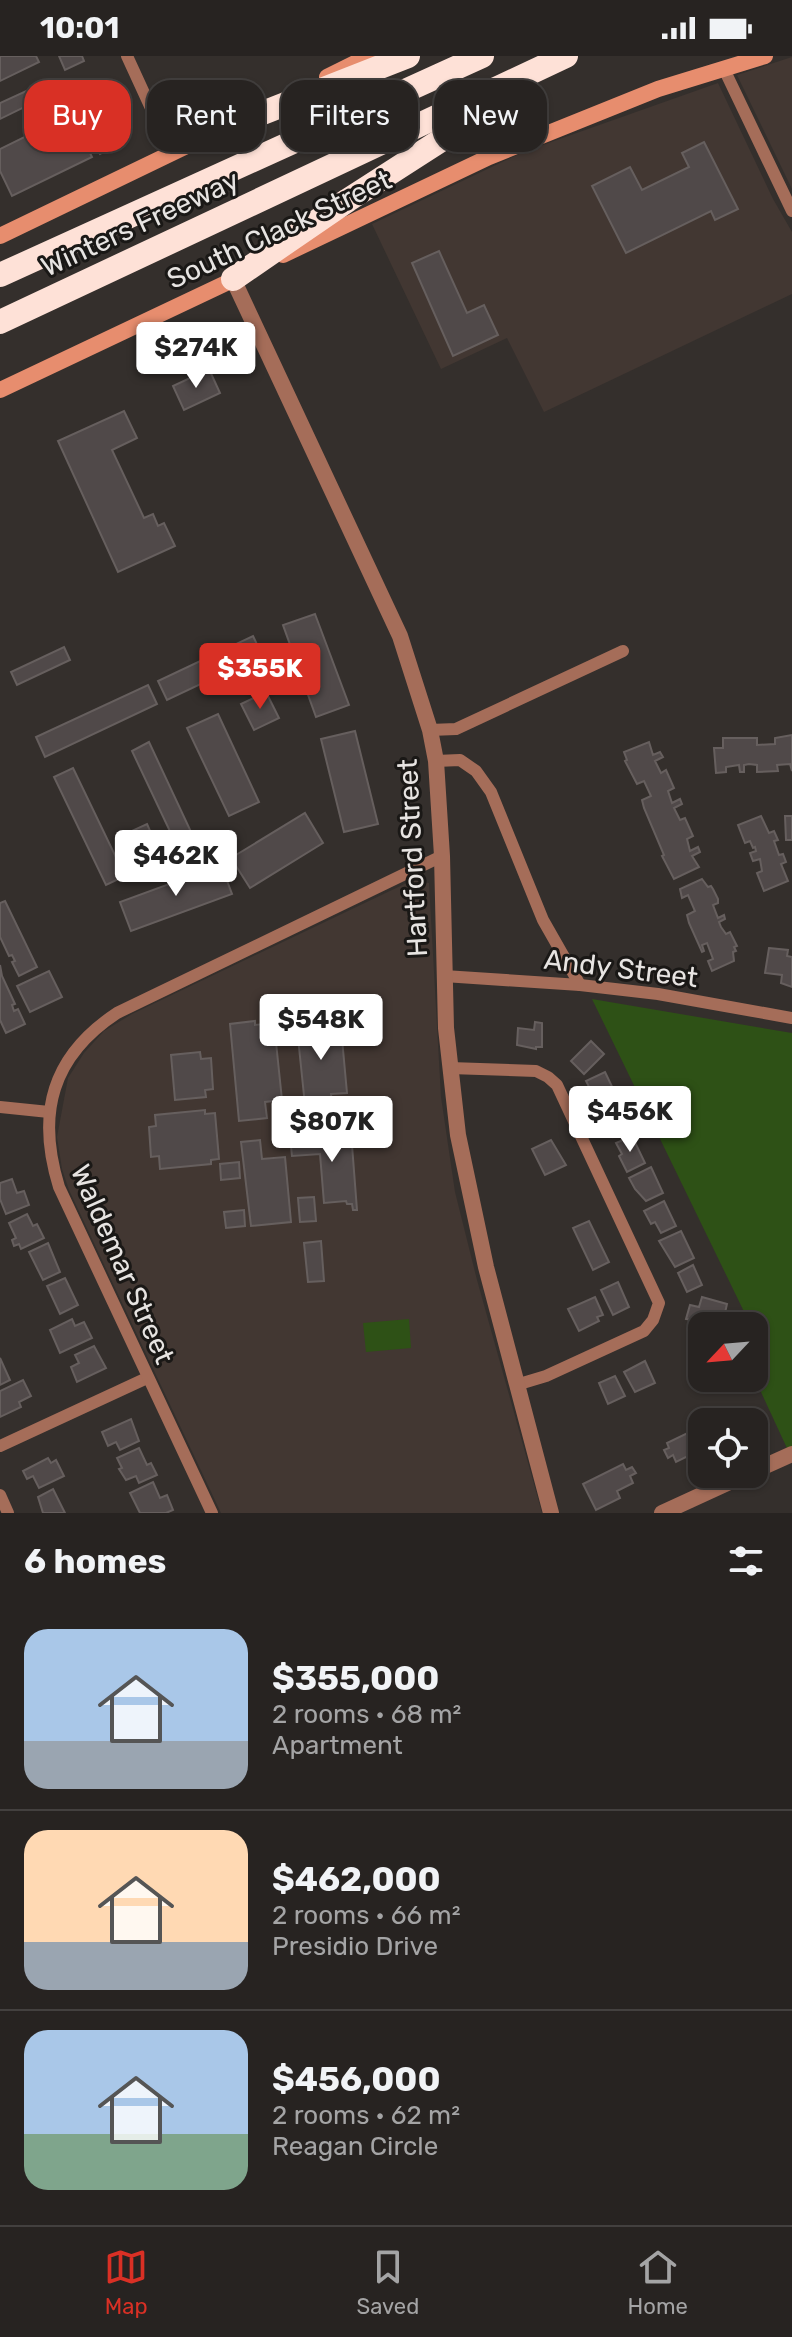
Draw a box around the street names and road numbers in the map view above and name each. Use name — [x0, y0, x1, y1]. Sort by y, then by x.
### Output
street label: Winters Freeway — [36, 163, 244, 284]
street label: South Clack Street — [162, 163, 397, 296]
street label: Hartford Street — [391, 758, 434, 958]
street label: Andy Street — [542, 943, 700, 994]
street label: Waldemar Street — [64, 1159, 181, 1369]

